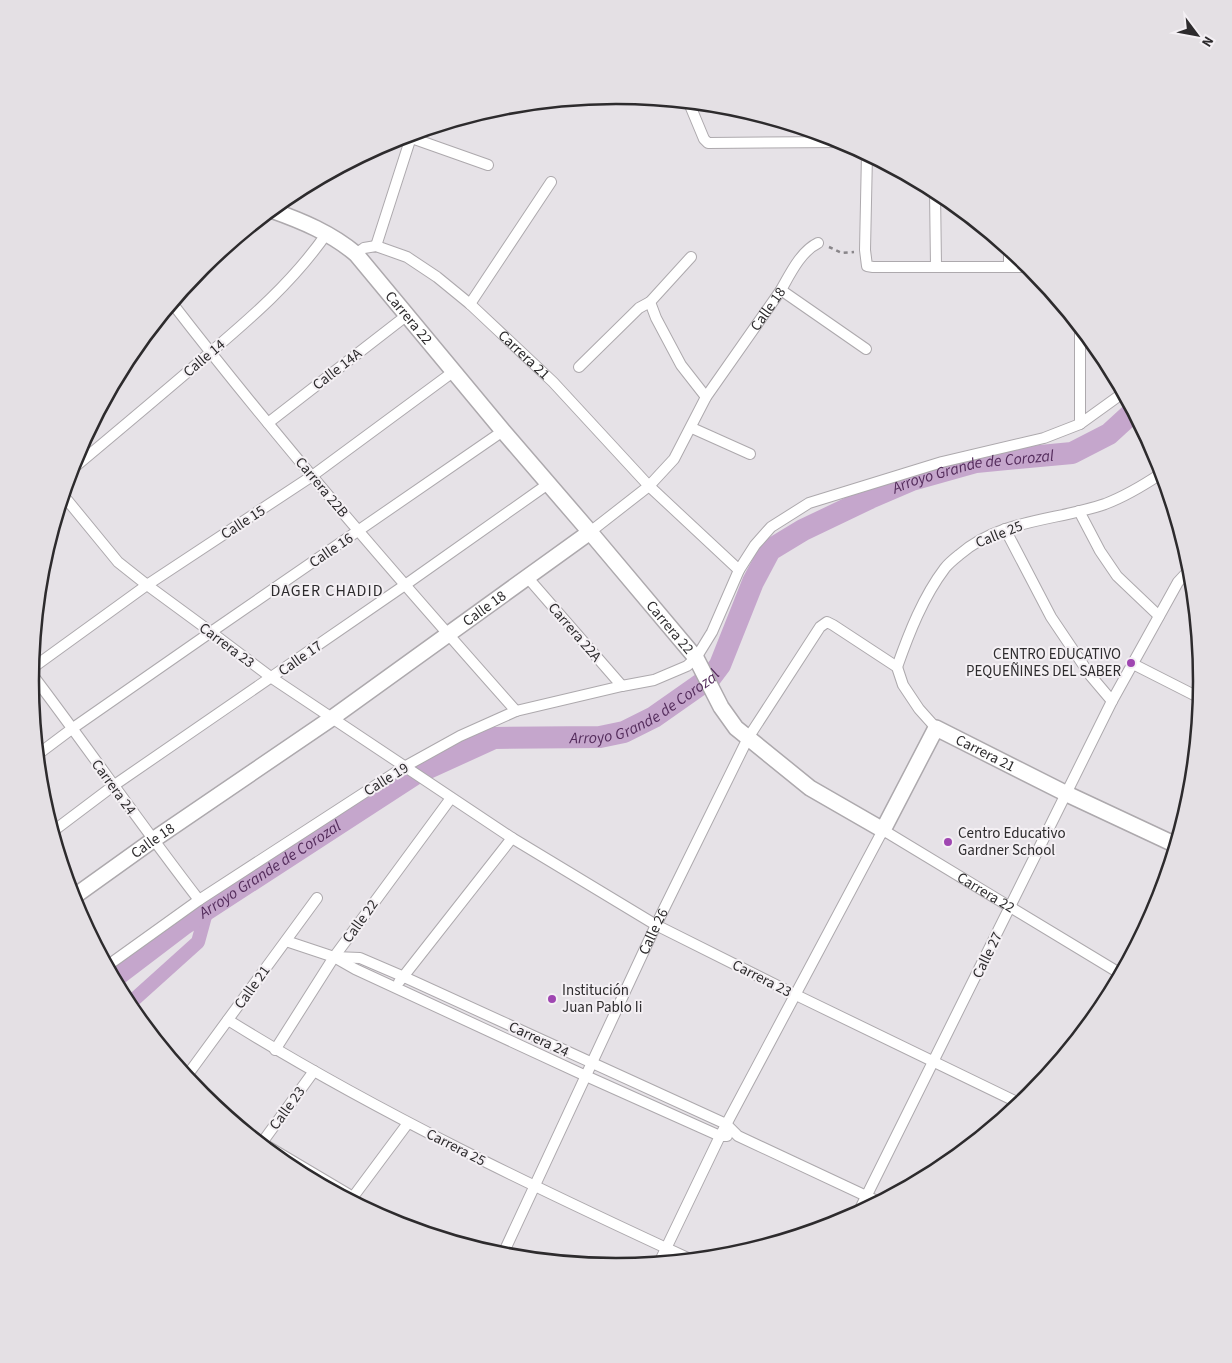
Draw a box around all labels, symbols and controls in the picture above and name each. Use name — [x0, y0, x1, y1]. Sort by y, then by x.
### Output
north arrow — [1172, 10, 1222, 60]
text: N — [1196, 32, 1218, 51]
street label: Calle 18 — [745, 283, 791, 335]
street label: Carrera 22 — [380, 287, 437, 349]
street label: Carrera 21 — [493, 326, 554, 385]
street label: Calle 14 — [179, 334, 230, 382]
street label: Calle 14A — [308, 343, 367, 395]
water label: Arroyo Grande de Corozal — [888, 445, 1055, 500]
street label: Carrera 22B — [290, 453, 353, 522]
street label: Calle 15 — [217, 500, 270, 545]
street label: Calle 25 — [972, 516, 1026, 553]
street label: Calle 16 — [305, 528, 358, 573]
district label: DAGER CHADID — [271, 580, 383, 602]
street label: Calle 18 — [458, 586, 511, 632]
street label: Carrera 22 — [641, 596, 698, 659]
street label: Carrera 22A — [543, 598, 607, 667]
street label: Carrera 23 — [195, 618, 259, 673]
street label: Calle 17 — [274, 636, 326, 681]
place label: CENTRO EDUCATIVO PEQUEÑINES DEL SABER — [966, 644, 1121, 682]
marker: CENTRO EDUCATIVO PEQUEÑINES DEL SABER — [1125, 657, 1137, 669]
water label: Arroyo Grande de Corozal — [569, 665, 725, 750]
street label: Carrera 21 — [952, 730, 1019, 777]
street label: Carrera 24 — [86, 755, 141, 820]
street label: Calle 19 — [360, 757, 413, 801]
water label: Arroyo Grande de Corozal — [194, 815, 345, 924]
street label: Calle 18 — [127, 818, 179, 864]
place label: Centro Educativo Gardner School — [958, 823, 1066, 861]
marker: Centro Educativo Gardner School — [942, 836, 954, 848]
street label: Carrera 22 — [953, 867, 1019, 918]
street label: Calle 22 — [337, 895, 383, 947]
street label: Calle 26 — [634, 905, 674, 958]
street label: Calle 27 — [967, 929, 1008, 982]
street label: Carrera 23 — [728, 955, 795, 1002]
street label: Calle 21 — [229, 961, 275, 1013]
place label: Institución Juan Pablo Ii — [562, 980, 642, 1018]
marker: Institución Juan Pablo Ii — [546, 993, 558, 1005]
street label: Carrera 24 — [505, 1016, 573, 1063]
street label: Calle 23 — [264, 1082, 310, 1134]
street label: Carrera 25 — [422, 1124, 489, 1171]

